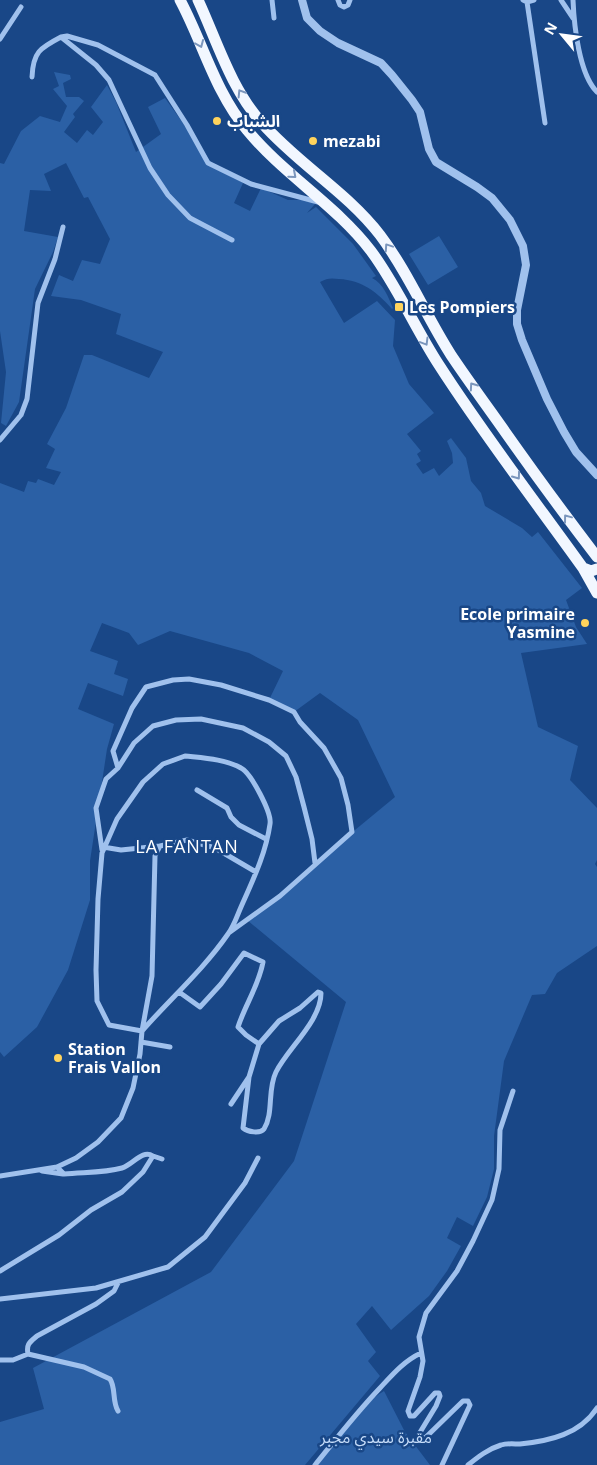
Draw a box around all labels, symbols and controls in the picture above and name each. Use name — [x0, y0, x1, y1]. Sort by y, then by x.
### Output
north arrow — [537, 10, 587, 60]
text: N — [539, 19, 561, 38]
one-way arrow — [193, 39, 204, 48]
one-way arrow — [237, 89, 247, 98]
place label: الشباب — [227, 110, 280, 132]
marker: الشباب — [211, 115, 223, 127]
place label: mezabi — [323, 130, 381, 152]
marker: mezabi — [307, 135, 319, 147]
one-way arrow — [287, 169, 296, 178]
one-way arrow — [385, 244, 394, 253]
place label: Les Pompiers — [409, 296, 515, 318]
marker: Les Pompiers — [393, 301, 405, 313]
one-way arrow — [418, 336, 428, 345]
one-way arrow — [470, 382, 479, 392]
one-way arrow — [511, 470, 520, 480]
one-way arrow — [565, 515, 573, 524]
place label: Ecole primaire Yasmine — [460, 603, 575, 643]
marker: Ecole primaire Yasmine — [579, 617, 591, 629]
district label: LA FANTAN — [135, 834, 239, 858]
place label: Station Frais Vallon — [68, 1038, 161, 1078]
marker: Station Frais Vallon — [52, 1052, 64, 1064]
park label: مقبرة سيدي مجبر — [319, 1426, 432, 1450]

